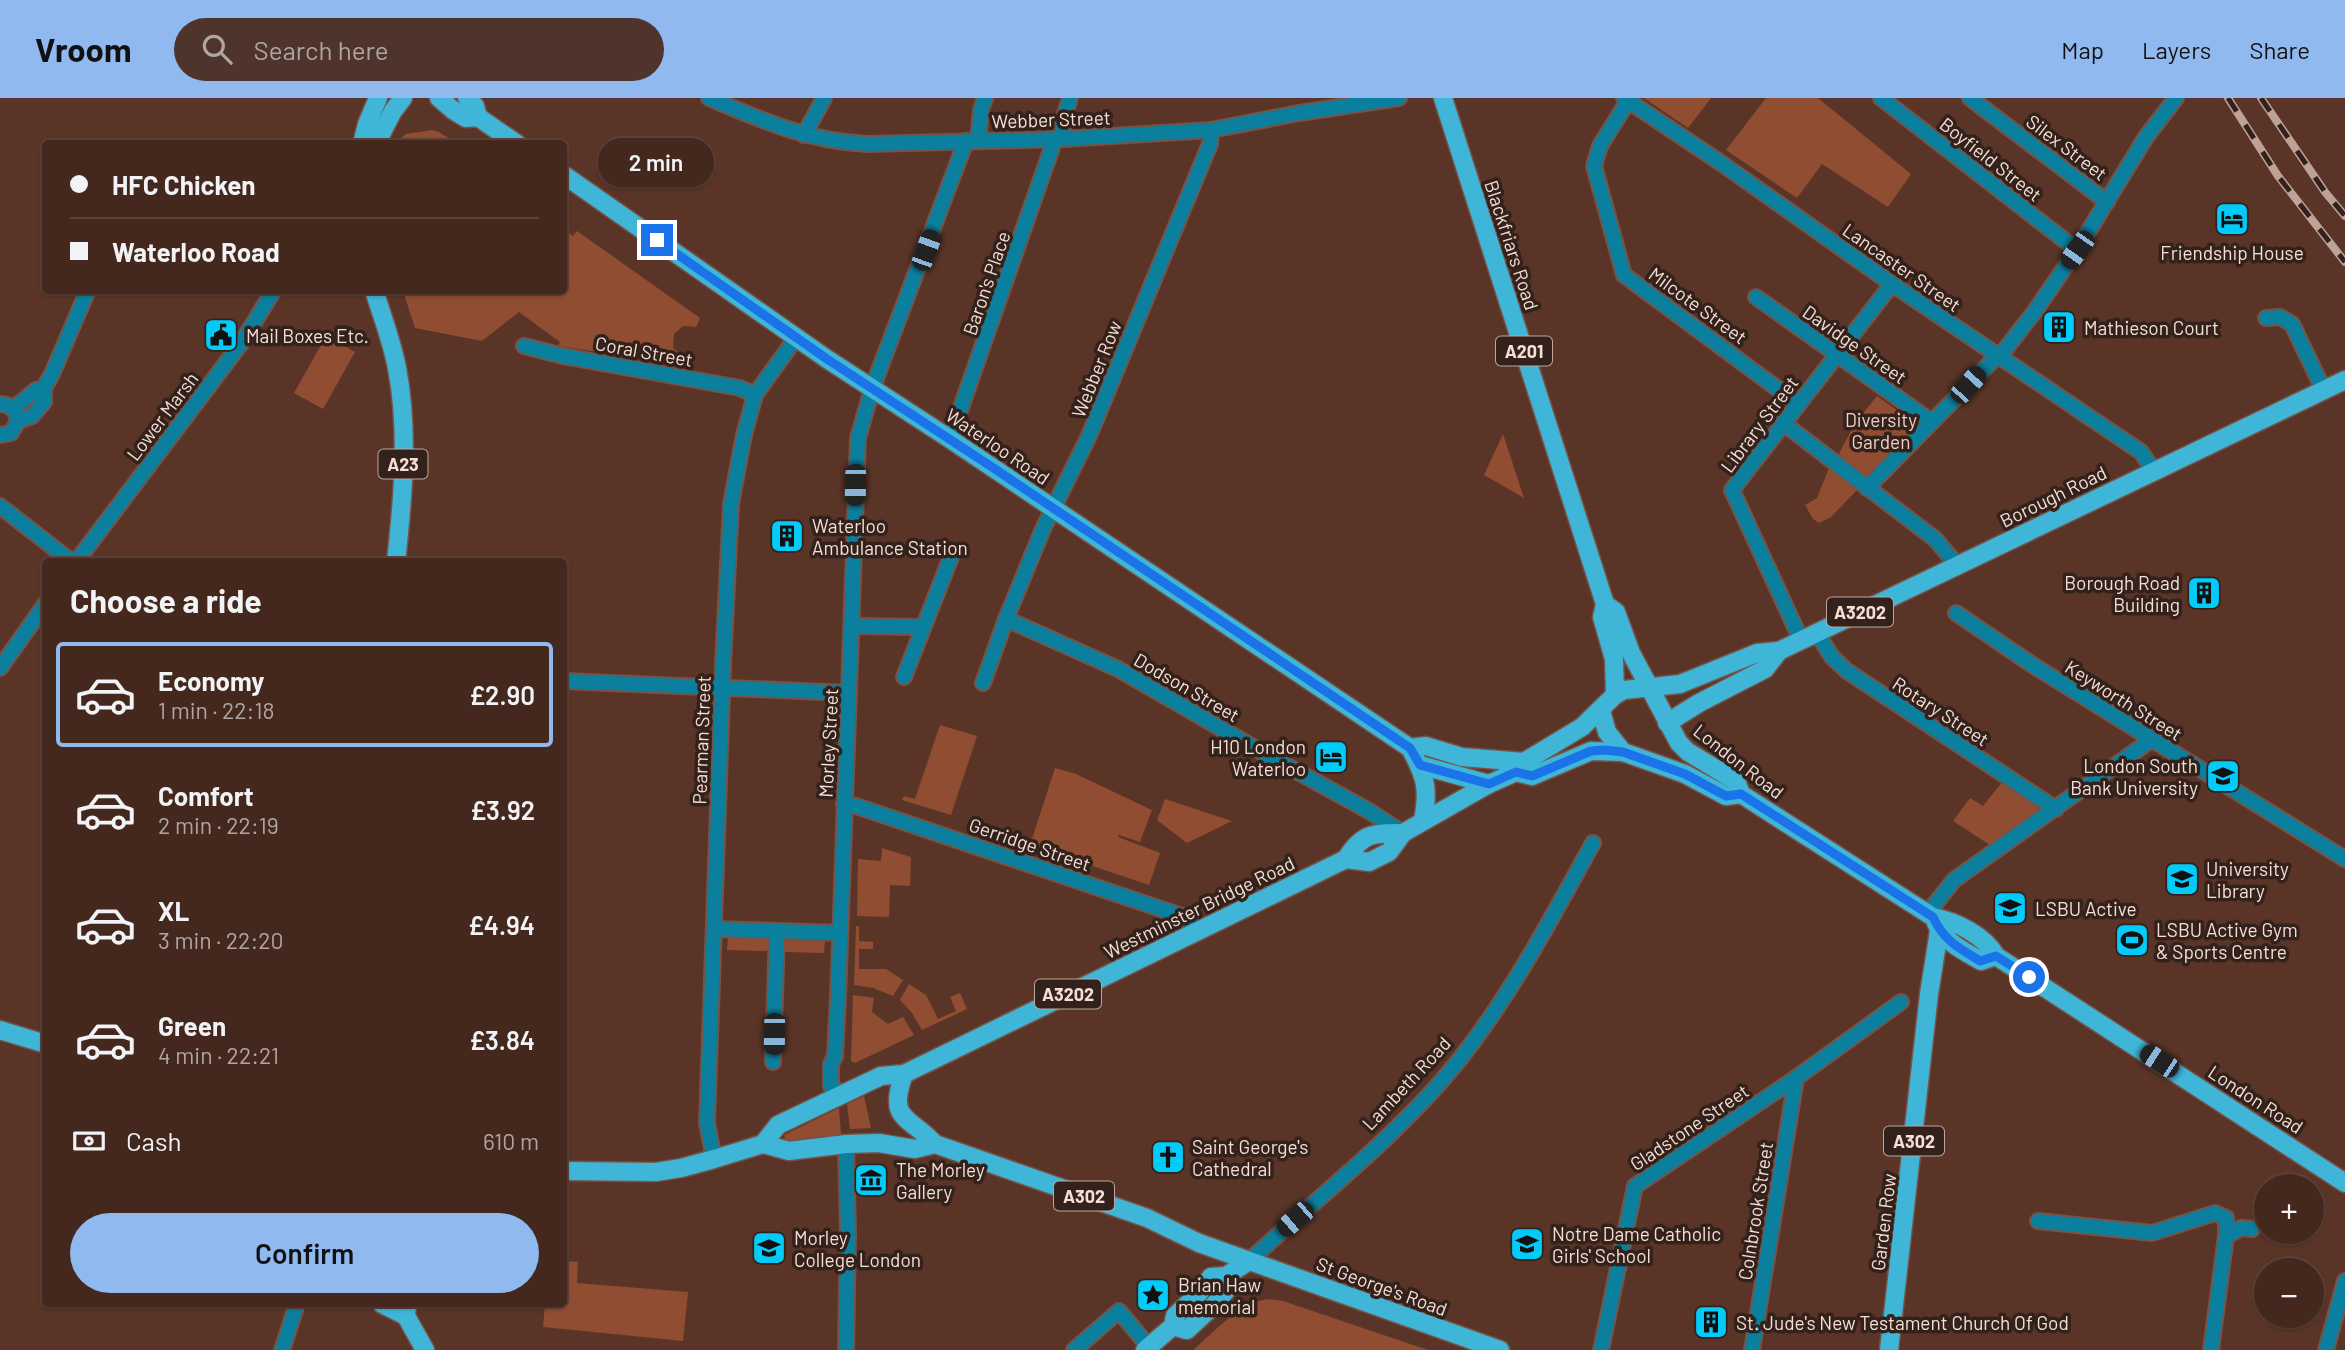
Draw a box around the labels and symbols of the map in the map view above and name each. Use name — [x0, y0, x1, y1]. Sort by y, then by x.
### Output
street label: Webber Street — [991, 105, 1111, 133]
street label: Silex Street — [2022, 109, 2112, 185]
street label: Boyfield Street — [1936, 112, 2046, 206]
callout: 2 min — [599, 138, 715, 188]
street label: Blackfriars Road — [1480, 177, 1544, 313]
hotel icon: Friendship House — [2213, 200, 2251, 238]
street label: Lancaster Street — [1839, 218, 1965, 316]
route end — [641, 224, 673, 256]
car — [909, 227, 944, 273]
car — [2057, 227, 2098, 273]
street label: Baron's Place — [957, 228, 1015, 338]
place label: Friendship House — [2160, 241, 2304, 264]
street label: Milcote Street — [1645, 262, 1751, 348]
street label: Davidge Street — [1799, 300, 1911, 388]
building icon: Mathieson Court — [2040, 308, 2078, 346]
public building icon: Mail Boxes Etc. — [202, 316, 240, 354]
place label: Mathieson Court — [2084, 316, 2219, 339]
street label: Webber Row — [1066, 317, 1126, 421]
place label: Mail Boxes Etc. — [246, 324, 369, 347]
street label: Coral Street — [594, 331, 694, 371]
road number: A201 — [1496, 337, 1552, 366]
car — [1947, 362, 1990, 408]
street label: Lower Marsh — [121, 367, 203, 465]
street label: Library Street — [1715, 371, 1803, 477]
street label: Waterloo Road — [942, 403, 1054, 489]
park label: Diversity Garden — [1845, 408, 1917, 453]
road number: A23 — [378, 450, 428, 478]
street label: Borough Road — [1996, 460, 2110, 532]
car — [845, 464, 866, 506]
place label: Waterloo Ambulance Station — [812, 514, 968, 559]
building icon: Waterloo Ambulance Station — [768, 517, 806, 555]
place label: Borough Road Building — [2064, 571, 2180, 616]
building icon: Borough Road Building — [2185, 574, 2223, 612]
road number: A3202 — [1827, 598, 1893, 626]
street label: Dodson Street — [1130, 648, 1244, 726]
street label: Keyworth Street — [2061, 655, 2187, 745]
street label: Rotary Street — [1888, 671, 1994, 751]
street label: Pearman Street — [687, 675, 715, 805]
street label: Morley Street — [814, 688, 842, 798]
street label: London Road — [1689, 719, 1789, 803]
place label: H10 London Waterloo — [1210, 735, 1306, 780]
hotel icon: H10 London Waterloo — [1312, 738, 1350, 776]
place label: London South Bank University — [2070, 754, 2198, 799]
school or university icon: London South Bank University — [2204, 757, 2242, 795]
street label: Gerridge Street — [966, 812, 1094, 876]
street label: Westminster Bridge Road — [1100, 851, 1298, 963]
place label: University Library — [2206, 857, 2289, 902]
school or university icon: University Library — [2163, 860, 2201, 898]
school or university icon: LSBU Active — [1991, 889, 2029, 927]
place label: LSBU Active — [2035, 897, 2137, 920]
place label: LSBU Active Gym & Sports Centre — [2156, 918, 2298, 963]
sports icon: LSBU Active Gym & Sports Centre — [2113, 921, 2151, 959]
route start — [2013, 961, 2045, 993]
road number: A3202 — [1035, 980, 1101, 1009]
car — [764, 1013, 785, 1055]
street label: Lambeth Road — [1357, 1031, 1455, 1135]
car — [2136, 1041, 2183, 1081]
street label: London Road — [2204, 1060, 2308, 1138]
street label: Gladstone Street — [1625, 1079, 1753, 1175]
road number: A302 — [1884, 1126, 1944, 1156]
place label: Saint George's Cathedral — [1192, 1135, 1308, 1180]
church icon: Saint George's Cathedral — [1149, 1138, 1187, 1176]
street label: Colnbrook Street — [1733, 1140, 1777, 1282]
place label: The Morley Gallery — [896, 1158, 985, 1203]
museum icon: The Morley Gallery — [852, 1161, 890, 1199]
street label: Garden Row — [1866, 1172, 1900, 1272]
road number: A302 — [1054, 1182, 1114, 1210]
car — [1273, 1197, 1318, 1241]
place label: Notre Dame Catholic Girls' School — [1552, 1222, 1721, 1267]
school or university icon: Notre Dame Catholic Girls' School — [1508, 1225, 1546, 1263]
place label: Morley College London — [794, 1226, 921, 1271]
school or university icon: Morley College London — [750, 1229, 788, 1267]
street label: St George's Road — [1313, 1252, 1451, 1320]
place label: Brian Haw memorial — [1178, 1273, 1261, 1318]
place icon: Brian Haw memorial — [1134, 1276, 1172, 1314]
building icon: St. Jude's New Testament Church Of God — [1692, 1303, 1730, 1341]
place label: St. Jude's New Testament Church Of God — [1736, 1311, 2069, 1334]

